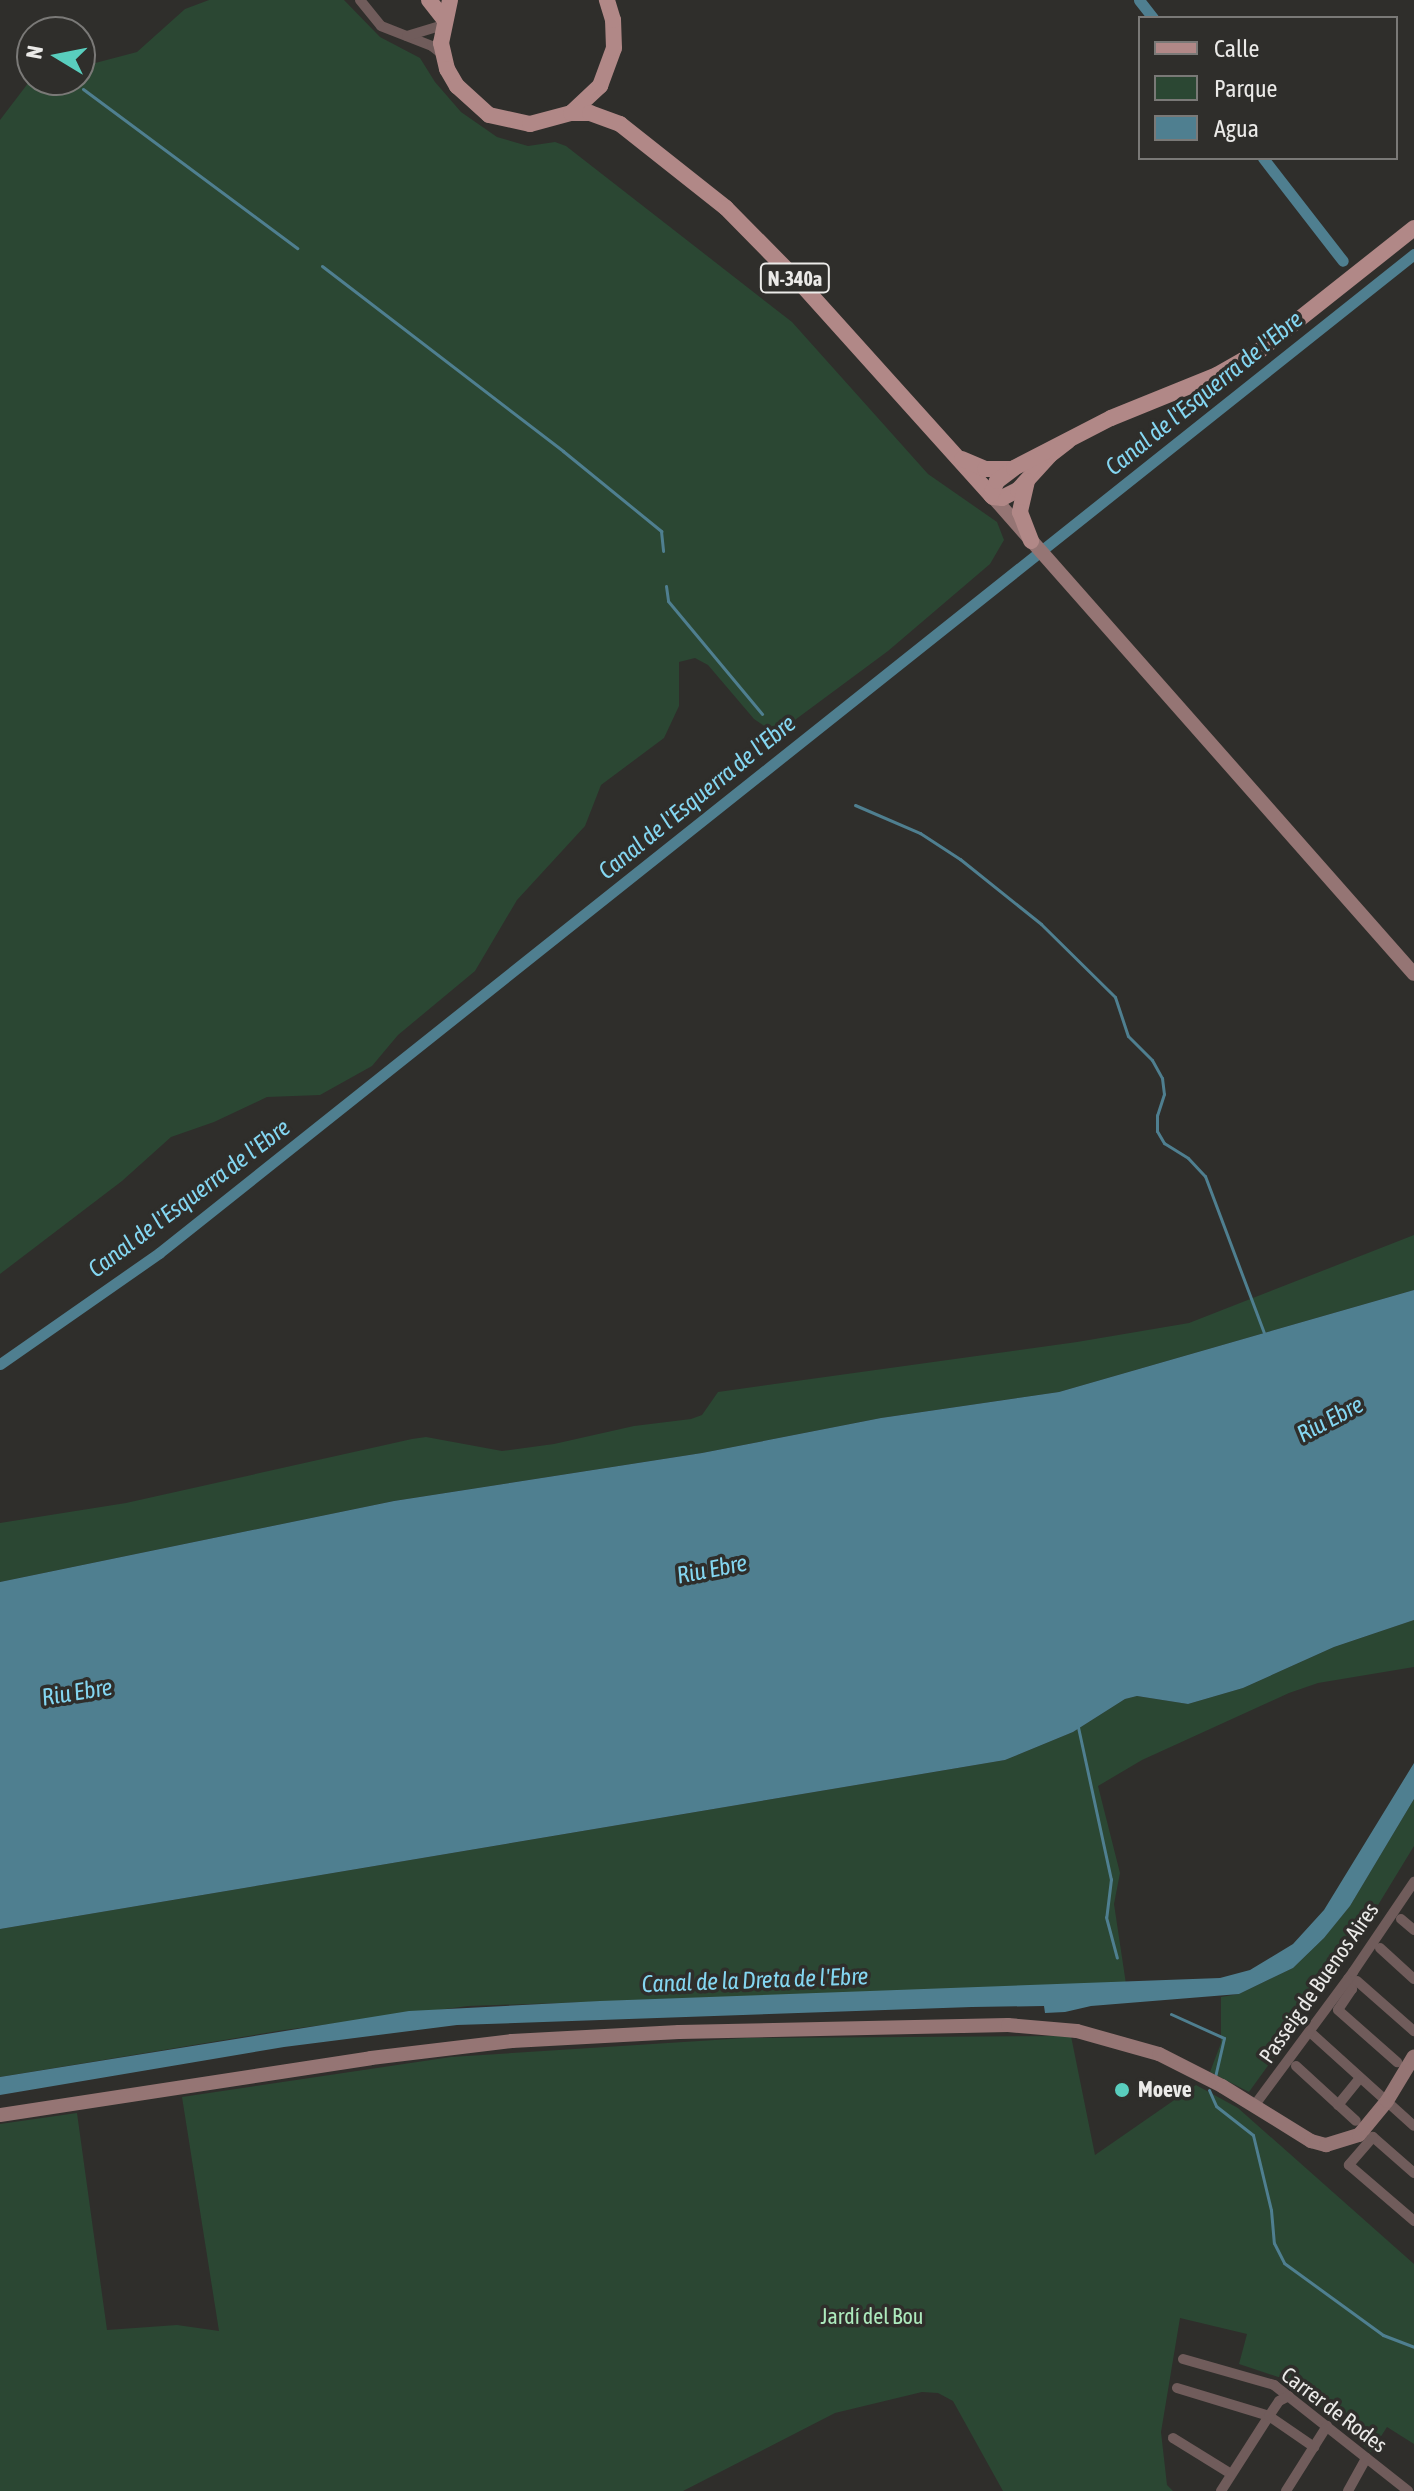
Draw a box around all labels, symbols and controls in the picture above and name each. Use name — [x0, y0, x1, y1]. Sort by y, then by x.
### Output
north arrow — [16, 16, 96, 96]
legend — [1138, 16, 1398, 160]
text: Calle — [1214, 35, 1259, 62]
text: N — [20, 44, 48, 61]
text: Parque — [1214, 75, 1277, 102]
text: Agua — [1214, 115, 1259, 142]
road number: N-340a — [759, 262, 831, 294]
water label: Canal de l'Esquerra de l'Ebre — [1100, 305, 1308, 481]
water label: Canal de l'Esquerra de l'Ebre — [593, 709, 801, 885]
water label: Canal de l'Esquerra de l'Ebre — [82, 1113, 296, 1283]
water label: Riu Ebre — [1292, 1390, 1368, 1448]
water label: Riu Ebre — [674, 1548, 750, 1590]
water label: Riu Ebre — [40, 1672, 114, 1712]
street label: Passeig de Buenos Aires — [1254, 1898, 1384, 2068]
water label: Canal de la Dreta de l'Ebre — [641, 1962, 869, 1998]
place label: Moeve — [1138, 2077, 1192, 2103]
marker: Moeve — [1113, 2081, 1131, 2099]
park label: Jardí del Bou — [821, 2304, 923, 2330]
street label: Carrer de Rodes — [1276, 2362, 1392, 2458]

